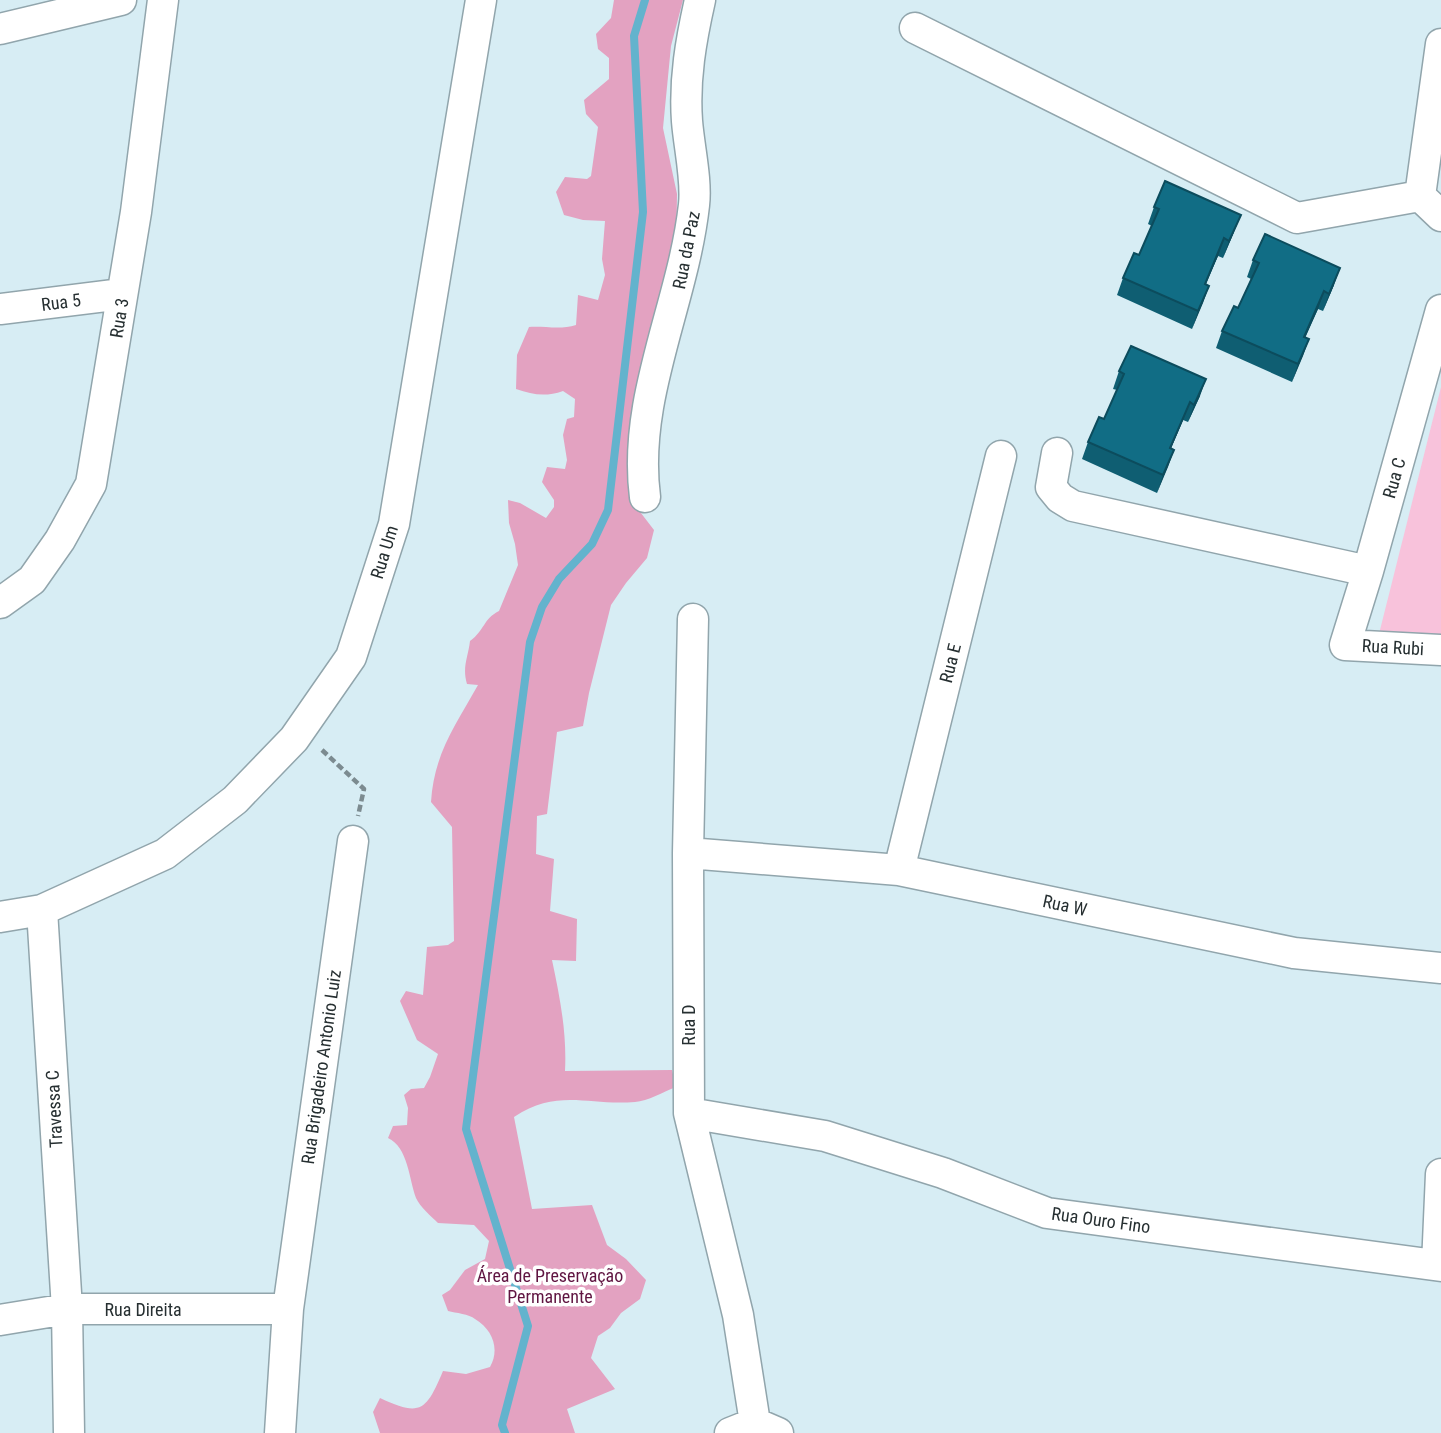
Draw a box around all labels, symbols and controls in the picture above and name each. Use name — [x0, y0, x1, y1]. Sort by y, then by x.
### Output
street label: Rua da Paz — [668, 209, 704, 291]
street label: Rua 5 — [40, 289, 82, 315]
street label: Rua 3 — [106, 297, 132, 339]
street label: Rua C — [1378, 455, 1410, 501]
street label: Rua Um — [366, 523, 402, 581]
street label: Rua Rubi — [1361, 635, 1425, 659]
street label: Rua E — [935, 641, 965, 685]
street label: Rua W — [1041, 890, 1089, 920]
street label: Rua Brigadeiro Antonio Luiz — [297, 968, 345, 1166]
street label: Rua D — [678, 1004, 699, 1046]
street label: Travessa C — [41, 1070, 67, 1148]
street label: Rua Ouro Fino — [1050, 1203, 1152, 1237]
park label: Área de Preservação Permanente — [477, 1265, 623, 1307]
street label: Rua Direita — [104, 1299, 182, 1320]

